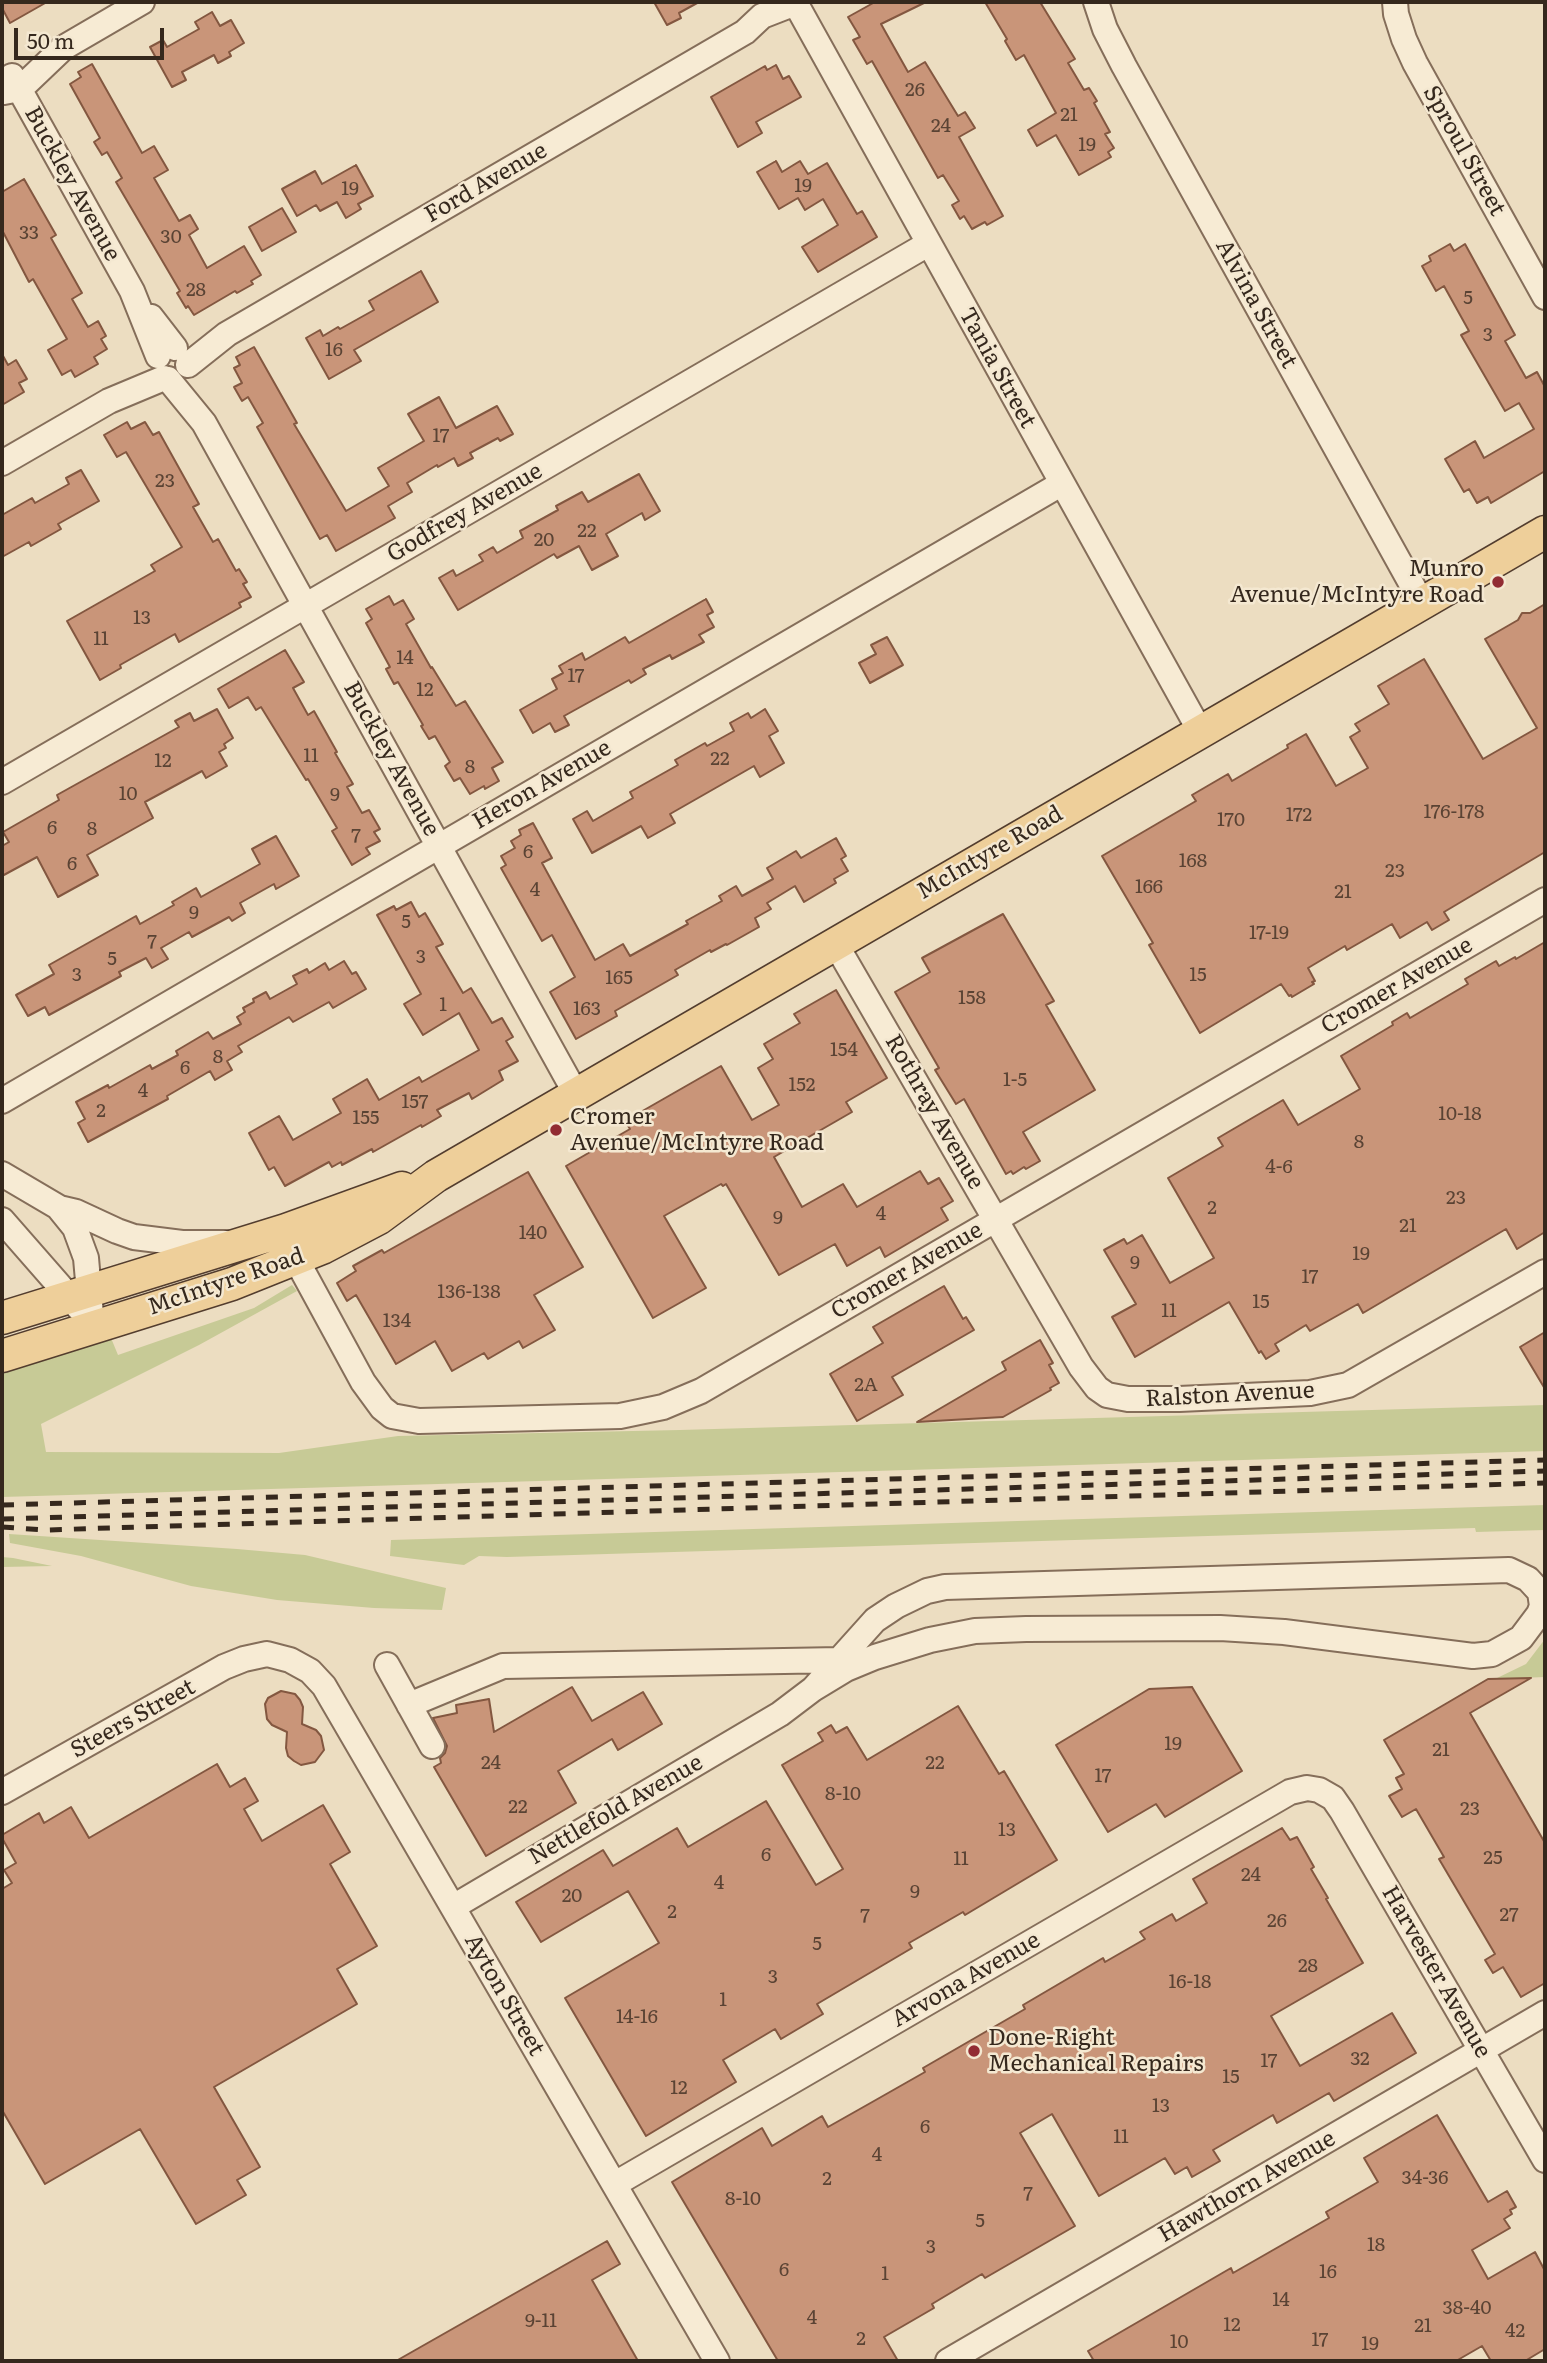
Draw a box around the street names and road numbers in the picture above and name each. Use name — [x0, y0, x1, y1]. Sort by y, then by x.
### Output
street label: Sproul Street — [1417, 81, 1511, 221]
street label: Buckley Avenue — [18, 102, 126, 266]
street label: Ford Avenue — [420, 137, 552, 229]
street label: Alvina Street — [1209, 235, 1303, 373]
street label: Tania Street — [953, 303, 1041, 433]
street label: Godfrey Avenue — [383, 457, 547, 569]
street label: Buckley Avenue — [337, 677, 445, 841]
street label: Heron Avenue — [468, 734, 616, 836]
street label: McIntyre Road — [912, 800, 1068, 906]
street label: Cromer Avenue — [1316, 932, 1478, 1040]
street label: Rothray Avenue — [879, 1030, 989, 1194]
street label: Cromer Avenue — [826, 1217, 988, 1325]
street label: McIntyre Road — [144, 1242, 308, 1322]
street label: Ralston Avenue — [1145, 1377, 1315, 1413]
street label: Steers Street — [66, 1673, 200, 1765]
street label: Nettlefold Avenue — [524, 1749, 708, 1871]
street label: Harvester Avenue — [1375, 1881, 1497, 2063]
street label: Arvona Avenue — [887, 1926, 1045, 2034]
street label: Ayton Street — [458, 1929, 550, 2061]
street label: Hawthorn Avenue — [1154, 2125, 1340, 2249]

